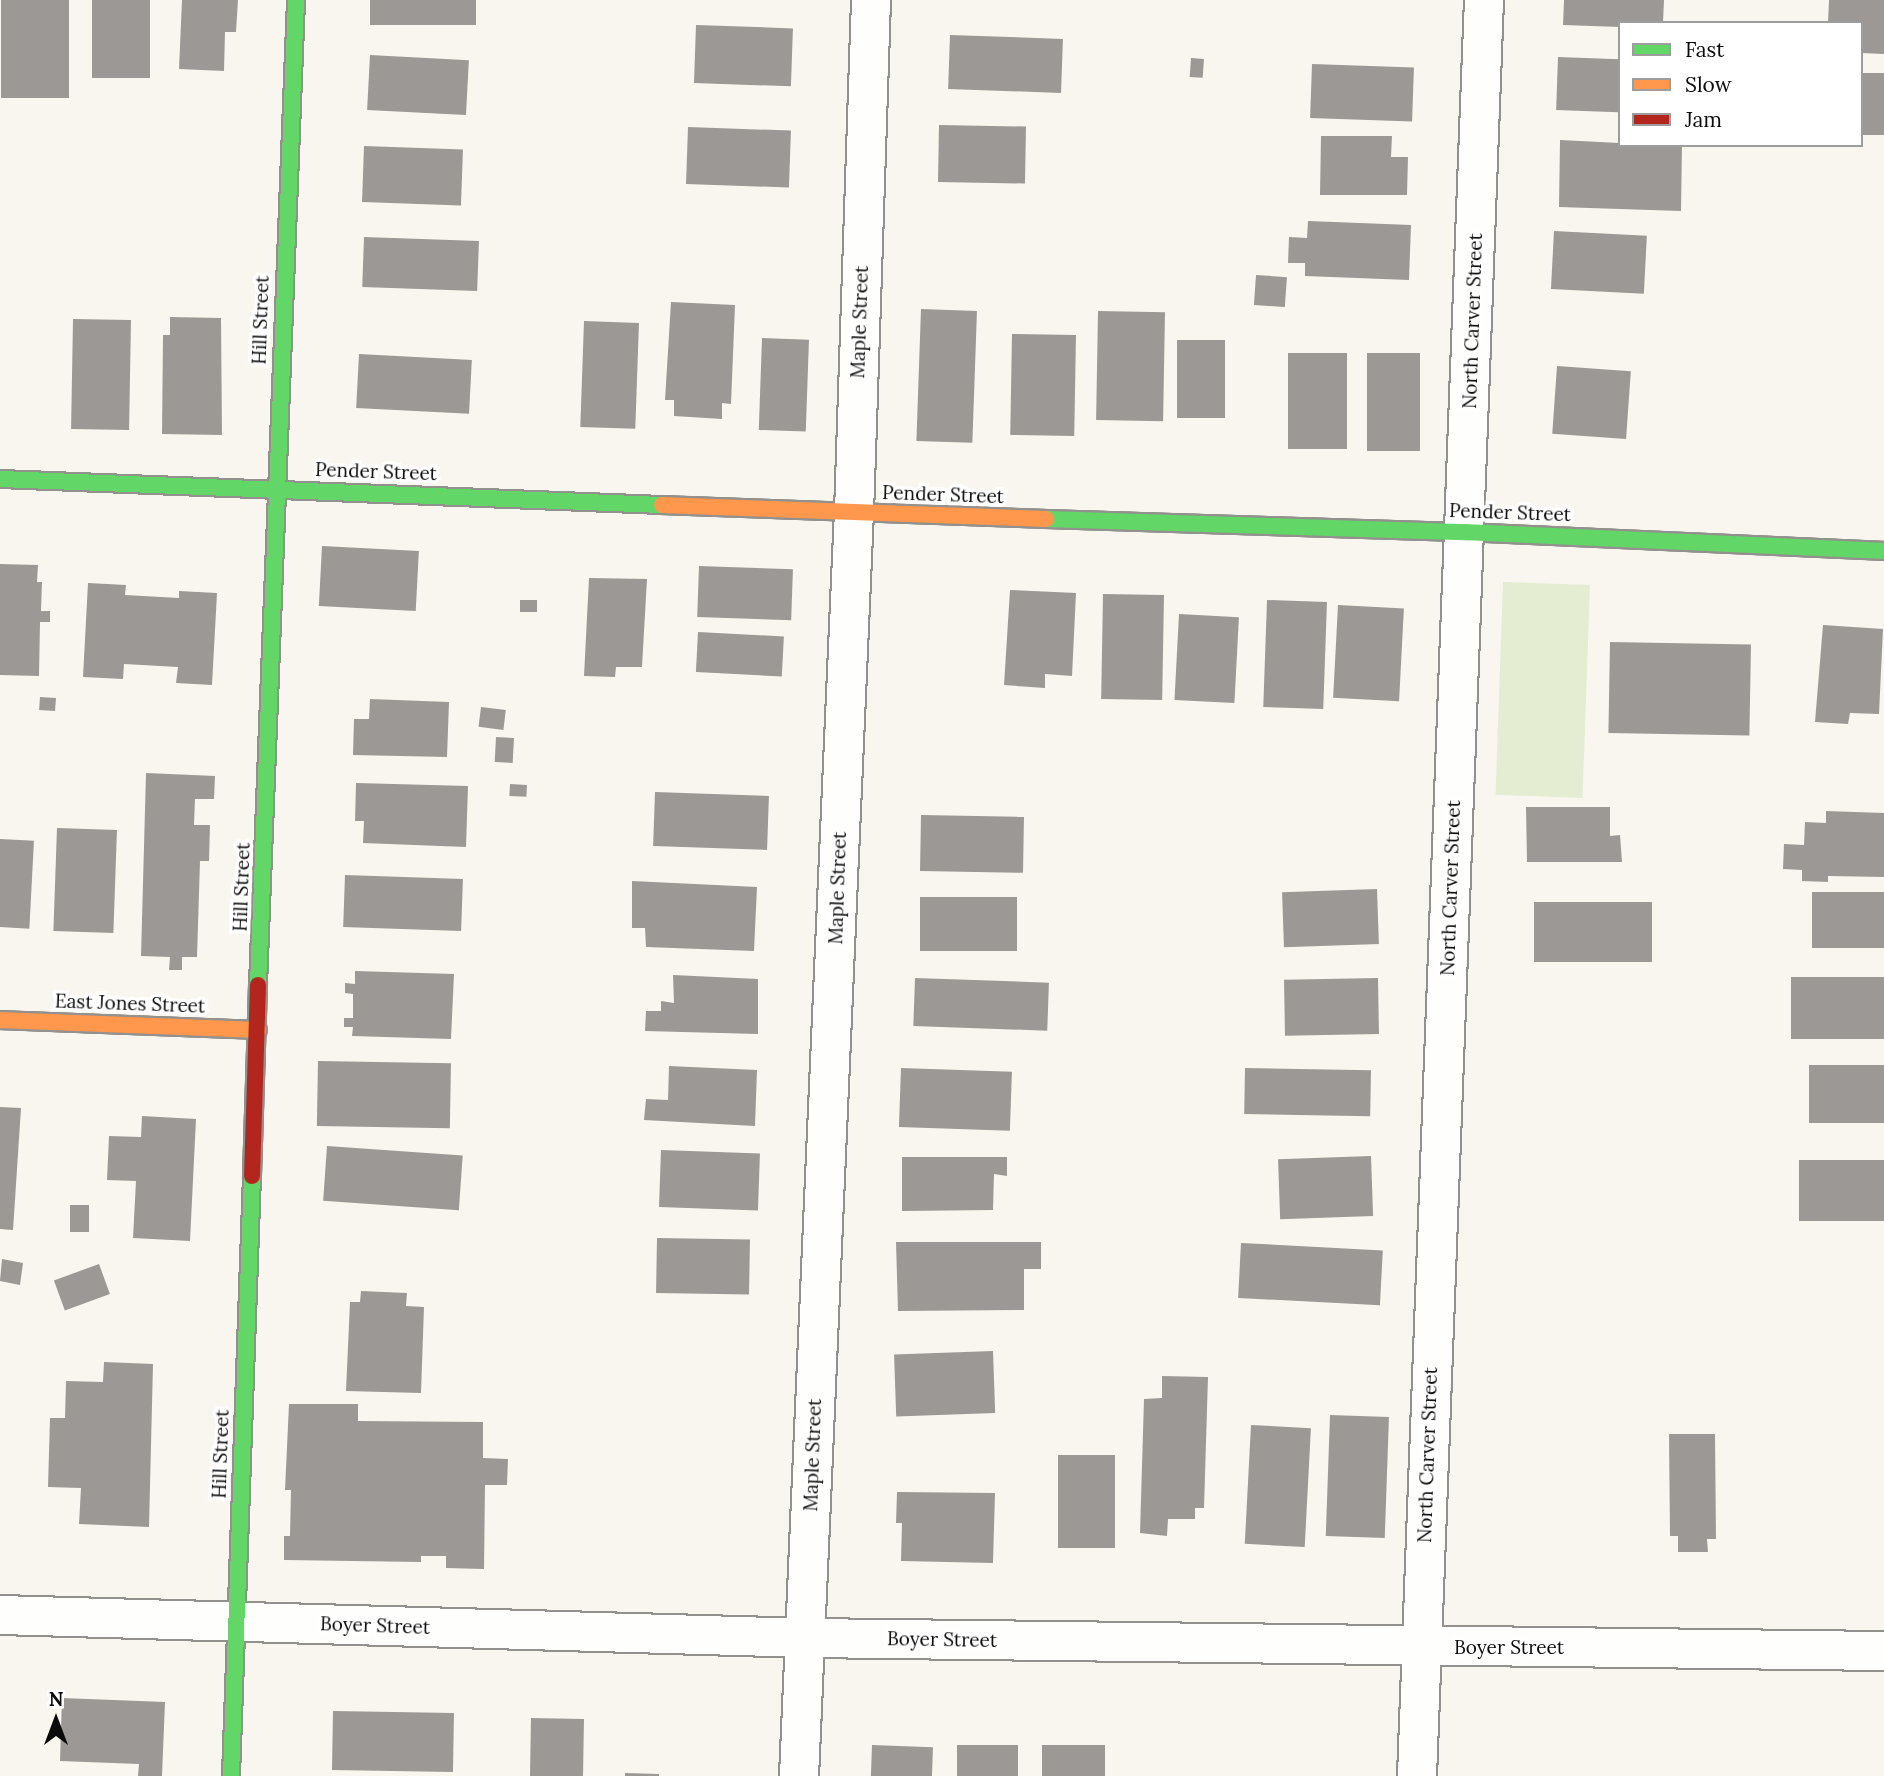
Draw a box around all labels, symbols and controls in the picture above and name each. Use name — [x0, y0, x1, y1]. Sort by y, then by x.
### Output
legend — [1618, 21, 1863, 147]
text: Fast — [1685, 36, 1724, 63]
text: Slow — [1685, 71, 1732, 98]
text: Jam — [1685, 106, 1722, 133]
street label: North Carver Street — [1459, 233, 1487, 409]
street label: Maple Street — [847, 265, 873, 379]
street label: Hill Street — [248, 275, 274, 365]
street label: Pender Street — [315, 458, 437, 486]
street label: Pender Street — [882, 481, 1004, 509]
street label: Pender Street — [1449, 499, 1571, 527]
street label: North Carver Street — [1437, 800, 1465, 976]
street label: Maple Street — [825, 831, 851, 945]
street label: Hill Street — [229, 842, 255, 932]
street label: East Jones Street — [54, 990, 206, 1018]
street label: North Carver Street — [1414, 1367, 1442, 1543]
street label: Maple Street — [800, 1398, 826, 1512]
street label: Hill Street — [208, 1409, 234, 1499]
street label: Boyer Street — [320, 1613, 430, 1639]
street label: Boyer Street — [887, 1628, 997, 1652]
street label: Boyer Street — [1454, 1637, 1564, 1659]
north arrow — [21, 1685, 91, 1755]
text: N — [49, 1687, 63, 1711]

